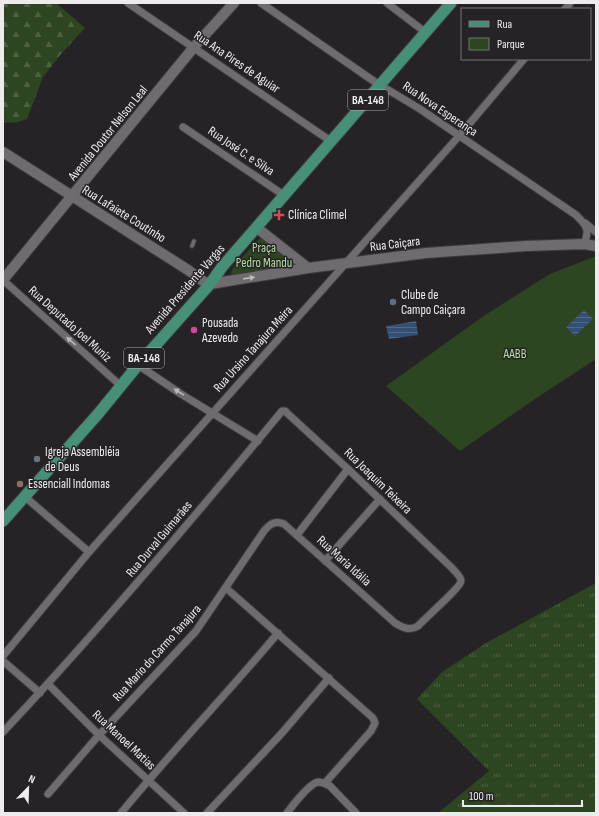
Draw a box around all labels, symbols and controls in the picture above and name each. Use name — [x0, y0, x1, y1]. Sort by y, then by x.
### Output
legend — [461, 8, 591, 60]
text: Rua — [497, 17, 513, 32]
street label: Rua Ana Pires de Aguiar — [191, 27, 283, 97]
text: Parque — [497, 37, 525, 52]
street label: Rua Nova Esperança — [399, 78, 481, 140]
street label: Avenida Doutor Nelson Leal — [64, 82, 151, 185]
road number: BA-148 — [348, 90, 388, 110]
street label: Rua José C. e Silva — [205, 123, 277, 179]
street label: Rua Lafaiete Coutinho — [79, 182, 169, 246]
place label: Clínica Climel — [288, 207, 347, 223]
marker: Clínica Climel — [273, 209, 285, 221]
street label: Rua Caiçara — [369, 233, 421, 255]
park label: Praça Pedro Mandu — [236, 240, 292, 271]
street label: Avenida Presidente Vargas — [141, 241, 228, 338]
one-way arrow — [243, 274, 255, 281]
street label: Rua Deputado Joel Muniz — [25, 282, 115, 366]
place label: Clube de Campo Caiçara — [401, 287, 465, 318]
marker: Clube de Campo Caiçara — [388, 297, 398, 307]
street label: Rua Ursino Tanajura Meira — [210, 302, 296, 396]
place label: Pousada Azevedo — [201, 315, 238, 346]
marker: Pousada Azevedo — [189, 325, 199, 335]
one-way arrow — [66, 336, 77, 345]
park label: AABB — [503, 346, 527, 362]
road number: BA-148 — [124, 348, 164, 368]
one-way arrow — [173, 389, 185, 396]
place label: Igreja Assembléia de Deus — [45, 444, 120, 475]
street label: Rua Joaquim Teixeira — [341, 445, 415, 517]
marker: Igreja Assembléia de Deus — [32, 454, 42, 464]
place label: Essenciall Indomas — [28, 476, 110, 492]
marker: Essenciall Indomas — [15, 479, 25, 489]
street label: Rua Durval Guimarães — [122, 497, 196, 580]
street label: Rua Maria Idália — [314, 532, 374, 590]
street label: Rua Mario do Carmo Tanajura — [109, 601, 205, 705]
street label: Rua Manoel Matias — [89, 707, 159, 774]
north arrow — [8, 768, 48, 808]
text: N — [26, 772, 37, 786]
scale bar — [463, 782, 582, 808]
text: 100 m — [469, 789, 494, 804]

